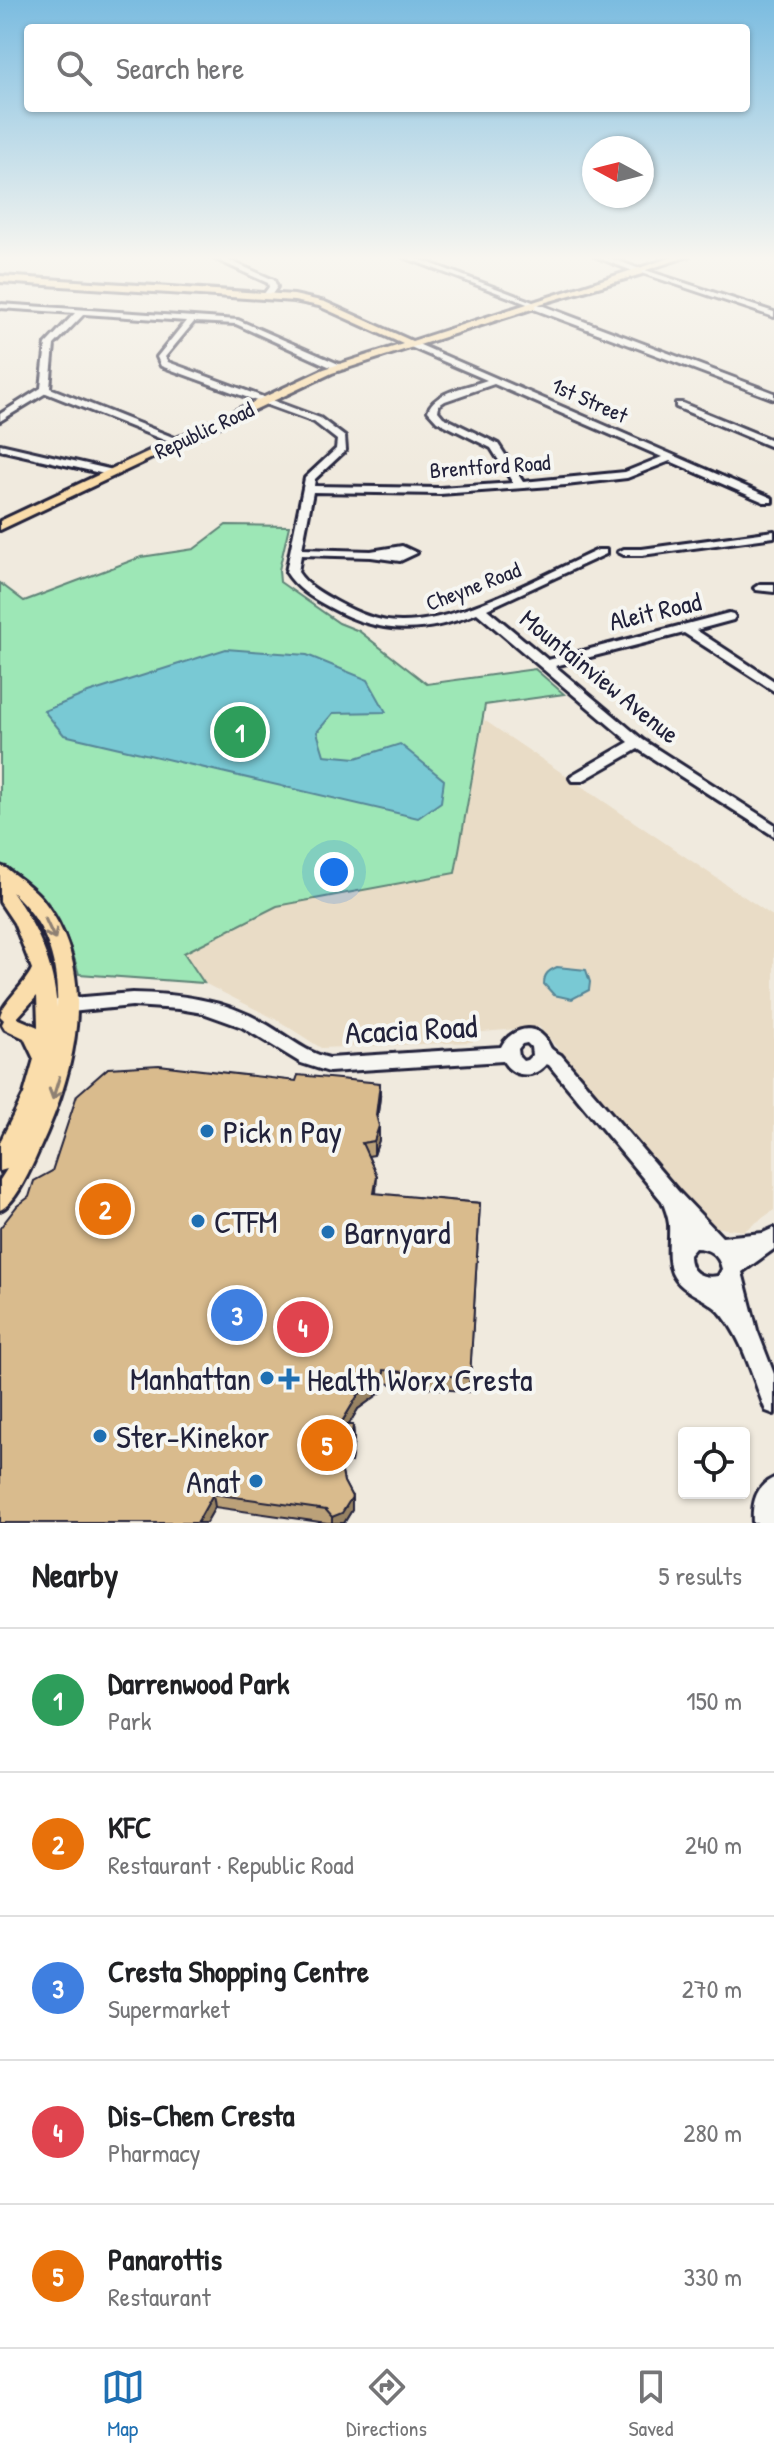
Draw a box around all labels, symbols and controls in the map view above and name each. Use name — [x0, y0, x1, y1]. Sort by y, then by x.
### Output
search box — [24, 24, 750, 112]
icon: search — [52, 46, 96, 90]
text: Search here — [116, 48, 244, 88]
north arrow — [582, 136, 654, 208]
street label: 1st Street — [547, 370, 633, 430]
street label: Republic Road — [149, 394, 259, 466]
street label: Brentford Road — [429, 447, 552, 485]
street label: Cheyne Road — [421, 554, 525, 618]
street label: Aleit Road — [606, 583, 704, 639]
street label: Mountainview Avenue — [513, 601, 687, 751]
pin: 1 — [214, 702, 266, 762]
your location — [314, 852, 354, 892]
one-way arrow — [43, 917, 58, 941]
street label: Acacia Road — [344, 1004, 478, 1054]
one-way arrow — [48, 1075, 63, 1101]
place label: Pick n Pay — [223, 1110, 342, 1153]
marker: Pick n Pay — [198, 1122, 216, 1140]
pin: 2 — [79, 1179, 131, 1239]
place label: CTFM — [214, 1200, 278, 1243]
place label: Barnyard — [344, 1211, 450, 1254]
marker: CTFM — [189, 1212, 207, 1230]
marker: Barnyard — [319, 1223, 337, 1241]
pin: 3 — [211, 1285, 263, 1345]
pin: 4 — [277, 1297, 329, 1357]
place label: Manhattan — [130, 1357, 251, 1400]
place label: Health Worx Cresta — [307, 1358, 533, 1401]
marker: Health Worx Cresta — [278, 1368, 300, 1390]
marker: Manhattan — [258, 1369, 276, 1387]
place label: Ster-Kinekor — [116, 1415, 269, 1458]
pin: 5 — [301, 1415, 353, 1475]
marker: Ster-Kinekor — [91, 1427, 109, 1445]
map controls — [678, 1427, 750, 1499]
button: locate — [678, 1427, 750, 1499]
place label: Anat — [186, 1460, 241, 1503]
marker: Anat — [247, 1472, 265, 1490]
text: Nearby — [32, 1552, 118, 1598]
text: 5 results — [658, 1558, 742, 1593]
text: Darrenwood Park — [108, 1663, 289, 1703]
text: 1 — [53, 1683, 63, 1718]
text: 150 m — [686, 1683, 742, 1718]
text: Park — [108, 1703, 152, 1738]
text: KFC — [108, 1807, 151, 1847]
text: 2 — [52, 1827, 64, 1862]
text: 240 m — [685, 1827, 742, 1862]
text: Restaurant · Republic Road — [108, 1847, 354, 1882]
text: Cresta Shopping Centre — [108, 1951, 369, 1991]
text: 3 — [52, 1971, 64, 2006]
text: 270 m — [682, 1971, 742, 2006]
text: Supermarket — [108, 1991, 230, 2026]
text: Dis-Chem Cresta — [108, 2095, 294, 2135]
text: 4 — [53, 2115, 63, 2150]
text: 280 m — [683, 2115, 742, 2150]
text: Pharmacy — [108, 2135, 201, 2170]
text: Panarottis — [108, 2239, 222, 2279]
text: 5 — [53, 2259, 64, 2294]
text: 330 m — [683, 2259, 742, 2294]
text: Restaurant — [108, 2279, 211, 2314]
tab: Map — [101, 2365, 145, 2443]
tab: Directions — [346, 2365, 427, 2443]
tab: Saved — [628, 2365, 673, 2443]

